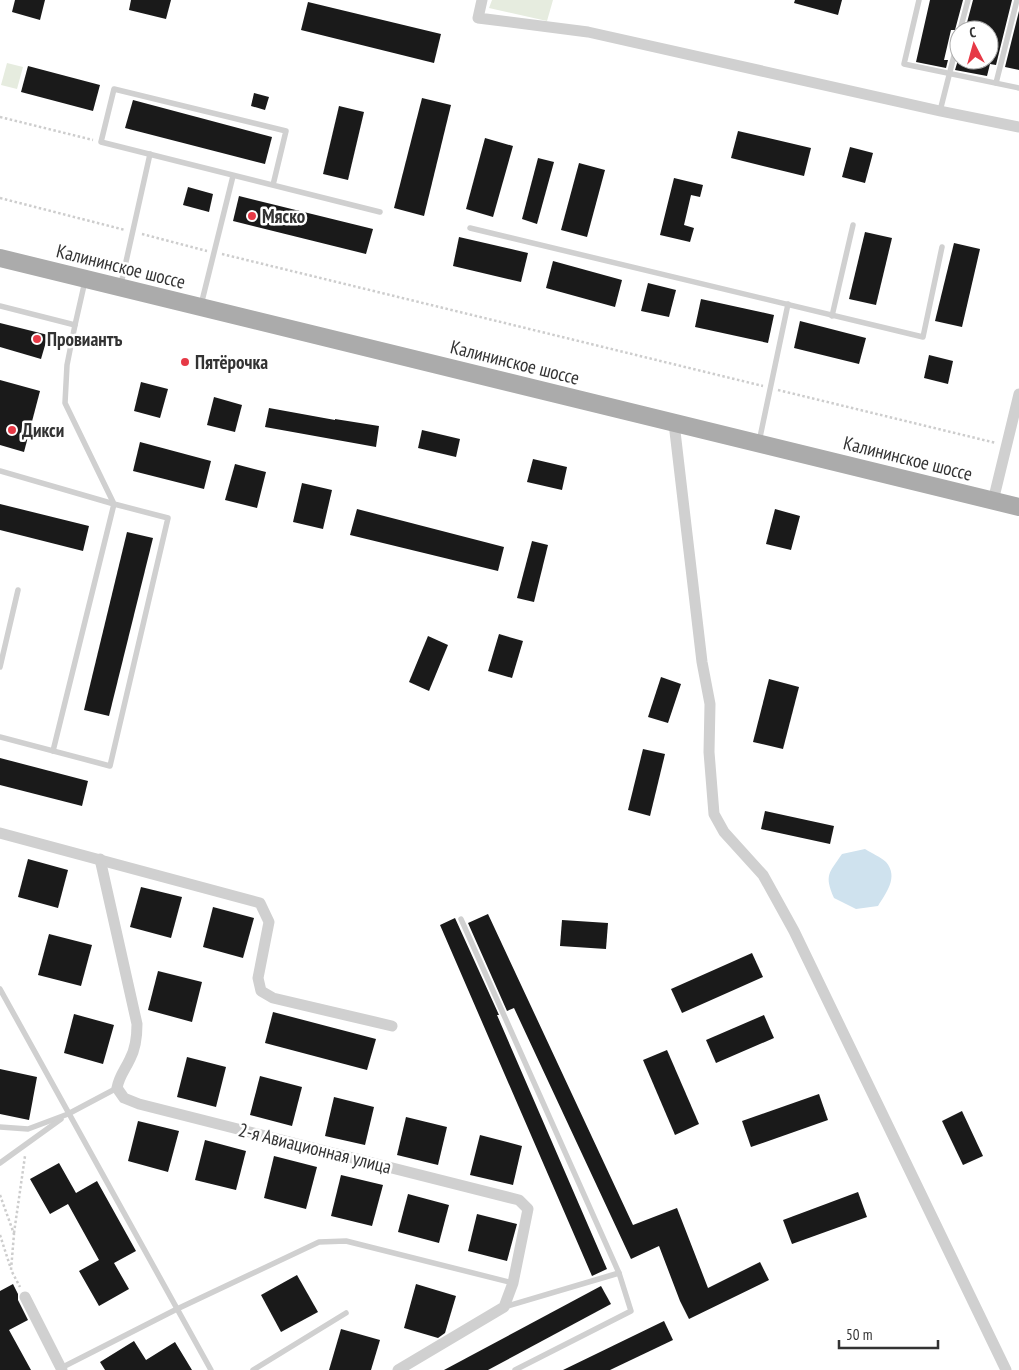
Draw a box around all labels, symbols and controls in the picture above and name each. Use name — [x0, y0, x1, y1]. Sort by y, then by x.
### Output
north arrow — [949, 20, 999, 70]
text: С — [969, 23, 977, 41]
place label: Мяско — [262, 204, 305, 228]
marker: Мяско — [246, 210, 258, 222]
street label: Калининское шоссе — [54, 238, 188, 294]
place label: Провиантъ — [47, 327, 123, 351]
marker: Провиантъ — [31, 333, 43, 345]
street label: Калининское шоссе — [448, 334, 582, 390]
place label: Пятёрочка — [195, 350, 268, 374]
marker: Пятёрочка — [179, 356, 191, 368]
place label: Дикси — [22, 418, 64, 442]
marker: Дикси — [6, 424, 18, 436]
street label: Калининское шоссе — [841, 430, 975, 486]
street label: 2-я Авиационная улица — [236, 1117, 394, 1179]
scale bar — [839, 1318, 938, 1350]
text: 50 m — [846, 1325, 872, 1344]

